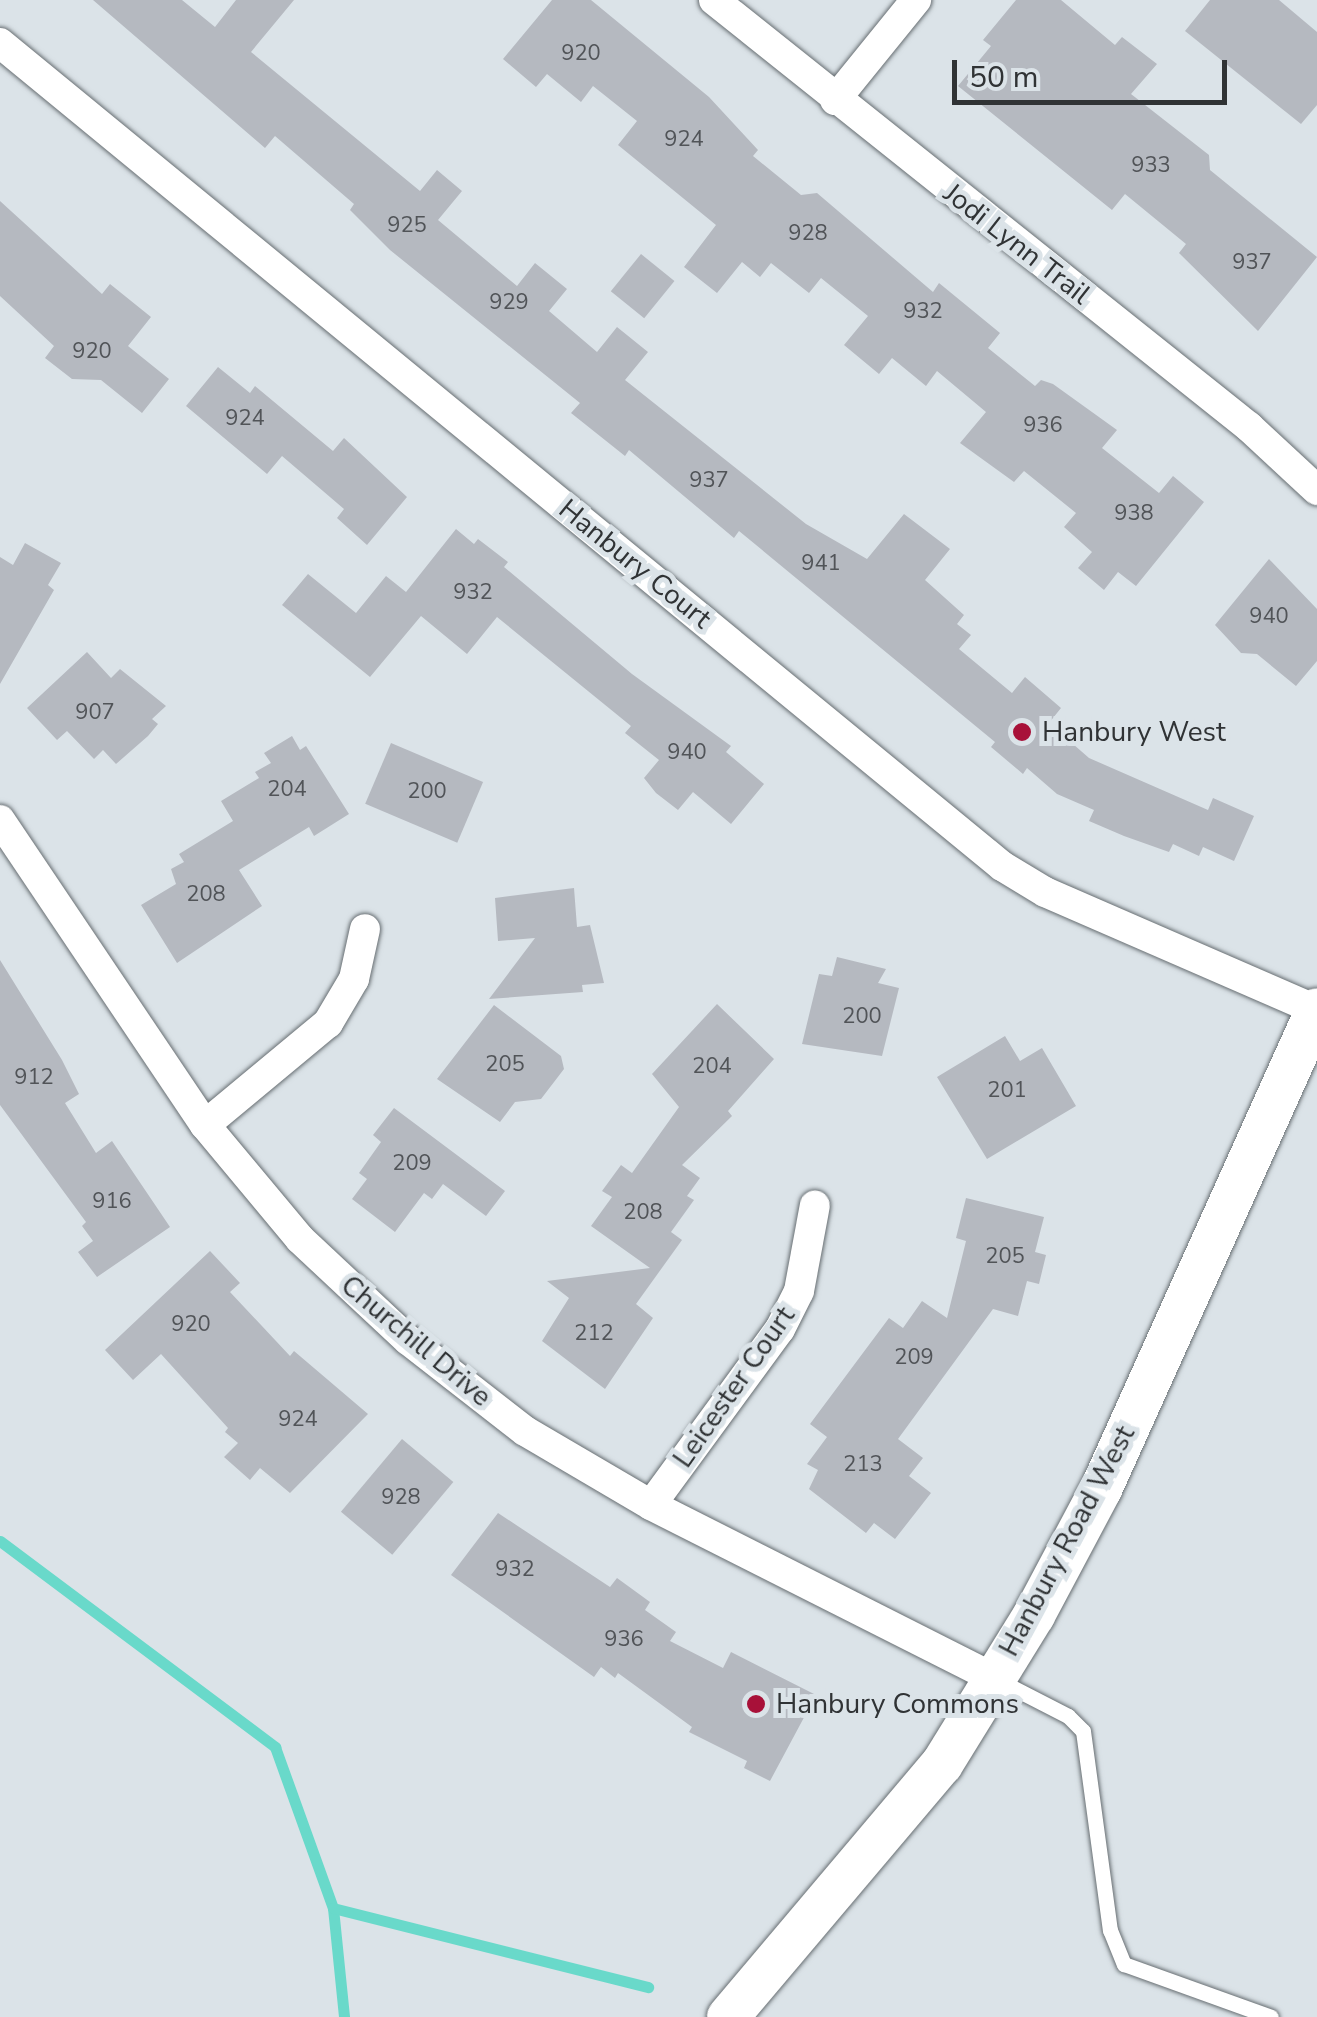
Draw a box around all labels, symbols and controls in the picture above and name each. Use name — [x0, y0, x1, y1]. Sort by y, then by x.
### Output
scale bar — [957, 40, 1232, 102]
house number: 920 — [561, 41, 601, 67]
text: 50 m — [969, 57, 1038, 98]
house number: 924 — [664, 127, 704, 153]
house number: 933 — [1131, 153, 1171, 179]
street label: Jodi Lynn Trail — [937, 176, 1097, 312]
house number: 925 — [387, 213, 427, 239]
house number: 928 — [788, 221, 828, 247]
house number: 937 — [1232, 250, 1272, 276]
house number: 929 — [489, 290, 529, 316]
house number: 932 — [903, 299, 943, 325]
house number: 920 — [72, 339, 112, 365]
house number: 924 — [225, 406, 265, 432]
house number: 936 — [1023, 413, 1063, 439]
house number: 937 — [689, 468, 729, 494]
street label: Hanbury Court — [552, 492, 718, 636]
house number: 938 — [1114, 501, 1154, 527]
house number: 941 — [801, 551, 841, 577]
house number: 932 — [453, 580, 493, 606]
house number: 940 — [1249, 604, 1289, 630]
house number: 907 — [75, 700, 115, 726]
place label: Hanbury West — [1042, 715, 1226, 749]
marker: Hanbury West — [1011, 721, 1033, 743]
house number: 940 — [667, 740, 707, 766]
house number: 204 — [267, 777, 307, 803]
house number: 200 — [407, 779, 447, 805]
house number: 208 — [186, 882, 226, 908]
house number: 200 — [842, 1004, 882, 1030]
house number: 205 — [485, 1052, 525, 1078]
house number: 204 — [692, 1054, 732, 1080]
house number: 912 — [14, 1065, 54, 1091]
house number: 201 — [987, 1078, 1027, 1104]
house number: 209 — [392, 1151, 432, 1177]
house number: 916 — [92, 1189, 132, 1215]
house number: 208 — [623, 1200, 663, 1226]
house number: 205 — [985, 1244, 1025, 1270]
street label: Churchill Drive — [334, 1268, 498, 1414]
street label: Leicester Court — [666, 1300, 802, 1474]
house number: 920 — [171, 1312, 211, 1338]
house number: 212 — [574, 1321, 614, 1347]
house number: 209 — [894, 1345, 934, 1371]
house number: 924 — [278, 1407, 318, 1433]
street label: Hanbury Road West — [992, 1420, 1142, 1662]
house number: 213 — [843, 1452, 883, 1478]
house number: 928 — [381, 1485, 421, 1511]
house number: 932 — [495, 1557, 535, 1583]
house number: 936 — [604, 1627, 644, 1653]
place label: Hanbury Commons — [776, 1687, 1019, 1721]
marker: Hanbury Commons — [745, 1693, 767, 1715]

